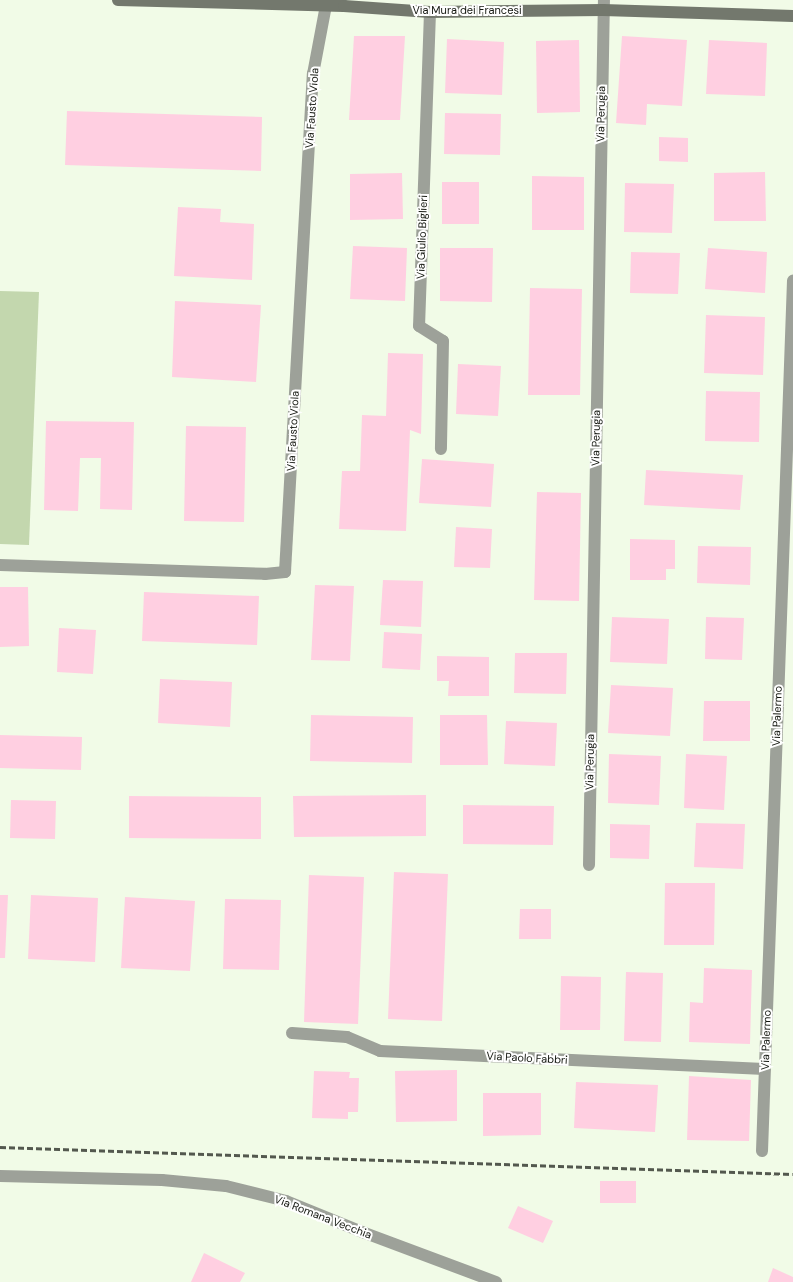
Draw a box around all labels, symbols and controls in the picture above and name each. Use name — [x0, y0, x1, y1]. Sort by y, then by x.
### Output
street label: Via Mura dei Francesi — [412, 3, 522, 17]
street label: Via Fausto Viola — [303, 67, 321, 149]
street label: Via Perugia — [594, 86, 608, 142]
street label: Via Giulio Biglieri — [414, 195, 430, 279]
street label: Via Fausto Viola — [284, 390, 302, 472]
street label: Via Perugia — [589, 410, 603, 466]
street label: Via Palermo — [769, 686, 785, 746]
street label: Via Perugia — [583, 734, 597, 790]
street label: Via Palermo — [758, 1010, 774, 1070]
street label: Via Paolo Fabbri — [486, 1049, 568, 1067]
street label: Via Romana Vecchia — [273, 1192, 373, 1242]

